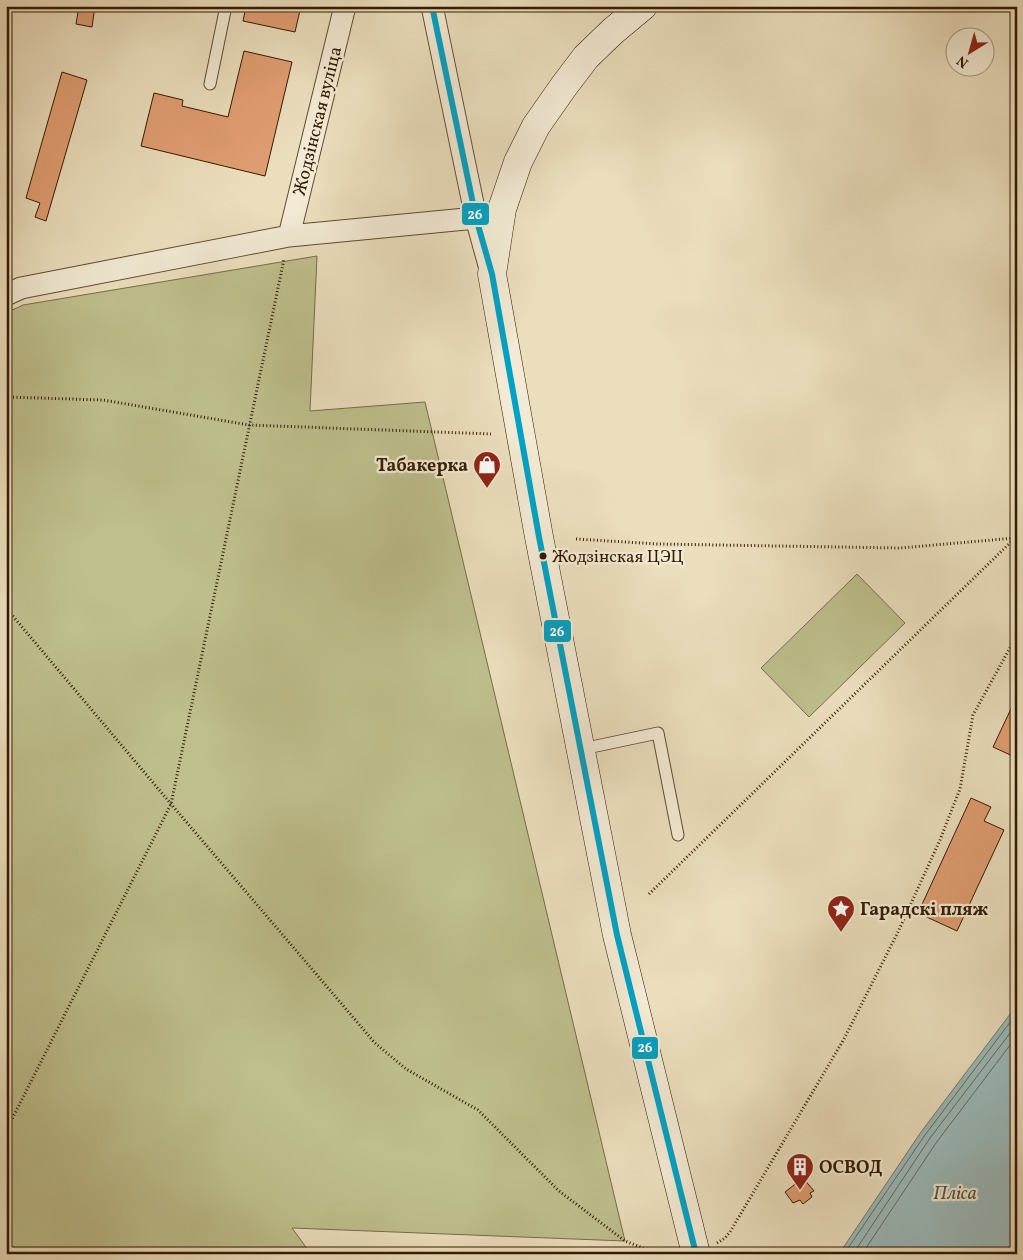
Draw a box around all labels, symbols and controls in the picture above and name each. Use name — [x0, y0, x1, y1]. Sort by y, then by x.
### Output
north arrow — [946, 28, 996, 78]
street label: Жодзінская вуліца — [288, 44, 349, 199]
text: N — [953, 51, 973, 72]
line badge: 26 — [461, 202, 490, 226]
text: 26 — [468, 206, 483, 225]
shop icon: Табакерка — [472, 450, 502, 489]
place label: Табакерка — [376, 454, 468, 479]
place label: Жодзінская ЦЭЦ — [552, 546, 684, 569]
marker: Жодзінская ЦЭЦ — [538, 551, 548, 561]
line badge: 26 — [543, 619, 572, 643]
text: 26 — [550, 623, 565, 642]
place icon: Гарадскі пляж — [826, 894, 856, 933]
place label: Гарадскі пляж — [860, 898, 989, 923]
line badge: 26 — [631, 1036, 659, 1060]
text: 26 — [638, 1039, 653, 1058]
building icon: ОСВОД — [785, 1152, 815, 1191]
place label: ОСВОД — [819, 1156, 883, 1181]
water label: Пліса — [933, 1181, 977, 1207]

